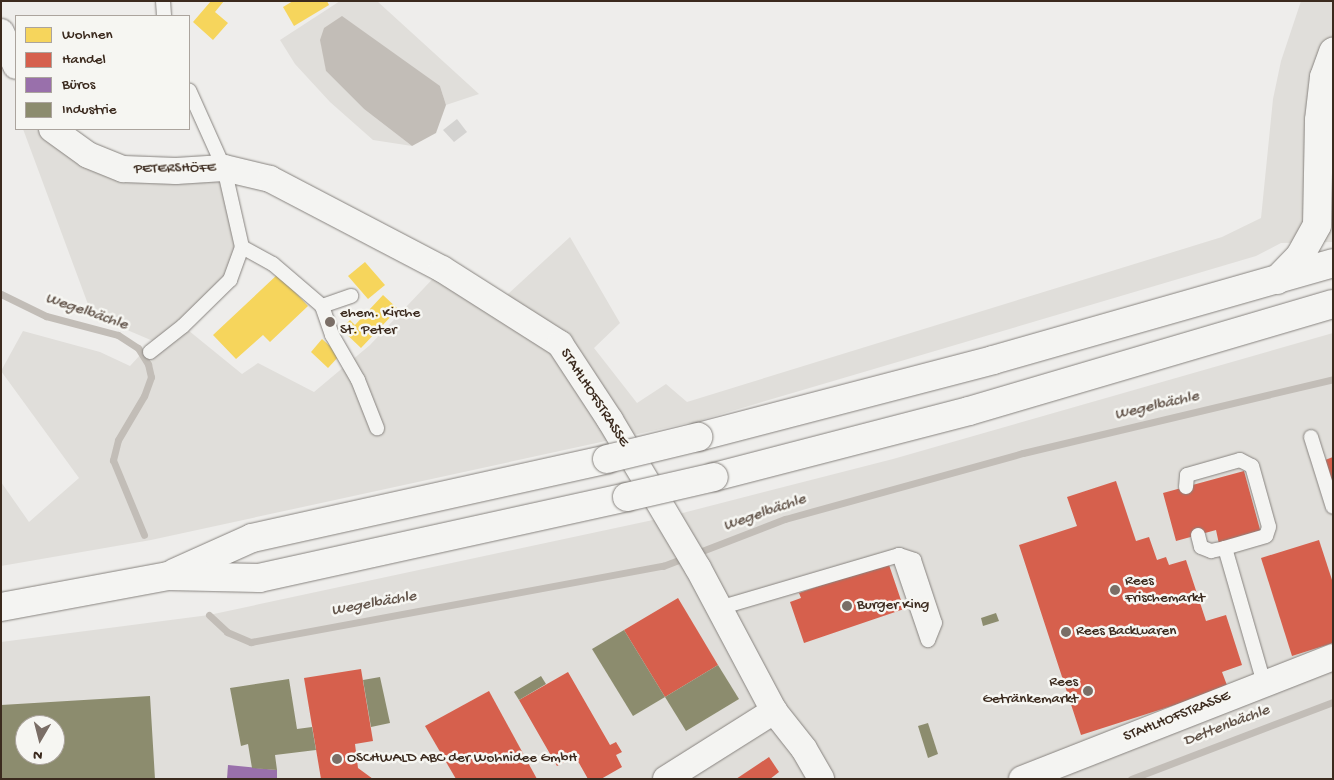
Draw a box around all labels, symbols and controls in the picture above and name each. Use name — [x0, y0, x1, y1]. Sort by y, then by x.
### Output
legend — [15, 15, 190, 130]
text: Wohnen — [62, 26, 113, 44]
text: Handel — [62, 51, 106, 69]
text: Büros — [62, 76, 95, 94]
text: Industrie — [62, 101, 117, 119]
street label: PETERSHÖFE — [134, 159, 216, 179]
water label: Wegelbächle — [42, 290, 130, 336]
place label: ehem. Kirche St. Peter — [340, 304, 420, 339]
marker: ehem. Kirche St. Peter — [324, 316, 336, 328]
street label: STAHLHOFSTRASSE — [556, 345, 632, 451]
water label: Wegelbächle — [1113, 388, 1201, 426]
water label: Wegelbächle — [721, 491, 809, 537]
place label: Rees Frischemarkt — [1125, 572, 1205, 607]
marker: Rees Frischemarkt — [1109, 584, 1121, 596]
water label: Wegelbächle — [330, 588, 418, 622]
place label: Burger King — [857, 597, 929, 615]
marker: Burger King — [841, 600, 853, 612]
place label: Rees Backwaren — [1076, 623, 1176, 641]
marker: Rees Backwaren — [1060, 626, 1072, 638]
place label: Rees Getränkemarkt — [982, 673, 1078, 708]
marker: Rees Getränkemarkt — [1082, 685, 1094, 697]
street label: STAHLHOFSTRASSE — [1121, 687, 1233, 747]
water label: Dettenbächle — [1181, 702, 1273, 752]
north arrow — [15, 715, 65, 765]
text: N — [32, 745, 44, 763]
place label: OSCHWALD ABC der Wohnidee GmbH — [347, 750, 577, 768]
marker: OSCHWALD ABC der Wohnidee GmbH — [331, 753, 343, 765]

